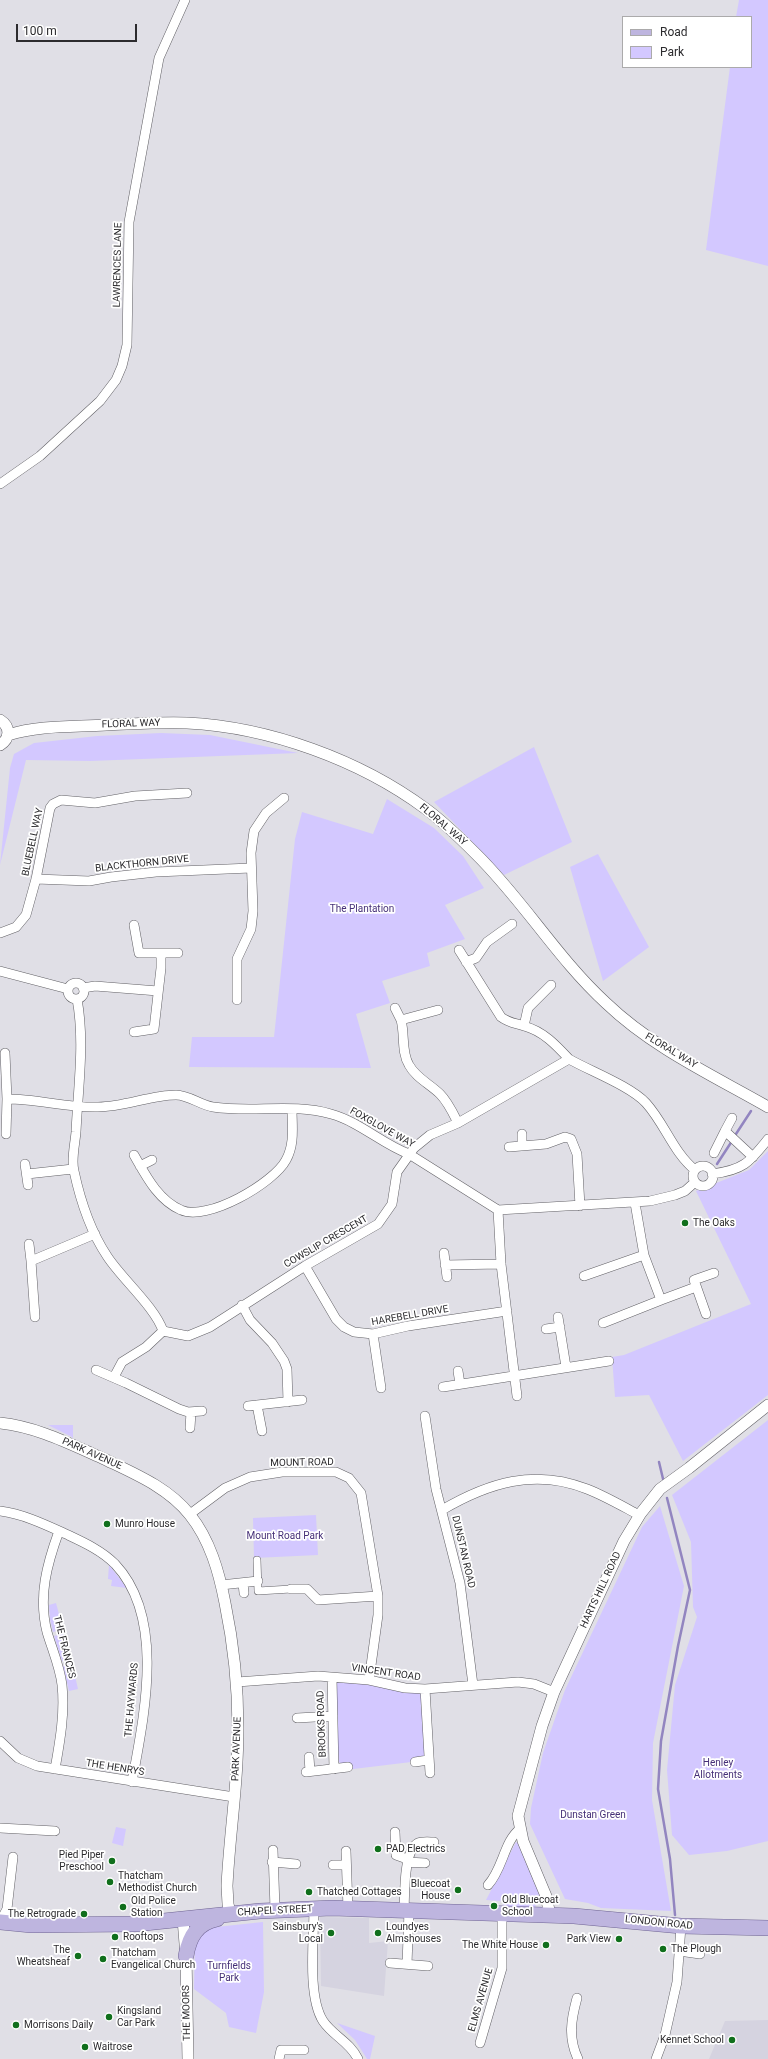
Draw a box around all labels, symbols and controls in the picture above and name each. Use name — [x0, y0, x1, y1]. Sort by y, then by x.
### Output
scale bar — [18, 16, 139, 42]
legend — [622, 16, 752, 68]
text: 100 m — [23, 24, 57, 38]
text: Road — [660, 25, 688, 39]
text: Park — [660, 45, 684, 59]
street label: LAWRENCES LANE — [111, 222, 125, 308]
street label: FLORAL WAY — [101, 717, 161, 731]
street label: FLORAL WAY — [417, 802, 469, 848]
street label: BLUEBELL WAY — [20, 807, 46, 877]
street label: BLACKTHORN DRIVE — [95, 853, 189, 875]
park label: The Plantation — [330, 903, 394, 915]
street label: FLORAL WAY — [643, 1031, 699, 1071]
street label: FOXGLOVE WAY — [347, 1105, 417, 1151]
street label: COWSLIP CRESCENT — [282, 1213, 370, 1271]
place label: The Oaks — [693, 1217, 735, 1229]
marker: The Oaks — [680, 1218, 690, 1228]
street label: HAREBELL DRIVE — [370, 1303, 450, 1329]
street label: PARK AVENUE — [60, 1435, 124, 1473]
street label: MOUNT ROAD — [270, 1456, 334, 1470]
street label: DUNSTAN ROAD — [449, 1515, 477, 1589]
place label: Munro House — [115, 1518, 175, 1530]
marker: Munro House — [102, 1519, 112, 1529]
park label: Mount Road Park — [247, 1530, 323, 1542]
street label: HARTS HILL ROAD — [578, 1550, 624, 1630]
street label: THE FRANCES — [50, 1614, 78, 1680]
street label: THE HAYWARDS — [123, 1662, 141, 1738]
street label: VINCENT ROAD — [351, 1662, 421, 1684]
street label: BROOKS ROAD — [315, 1690, 329, 1758]
street label: PARK AVENUE — [230, 1717, 244, 1781]
street label: THE HENRYS — [85, 1757, 145, 1779]
park label: Henley Allotments — [694, 1757, 742, 1780]
park label: Dunstan Green — [560, 1809, 626, 1821]
place label: PAD Electrics — [386, 1843, 445, 1855]
marker: PAD Electrics — [373, 1844, 383, 1854]
place label: Pied Piper Preschool — [59, 1849, 104, 1872]
marker: Pied Piper Preschool — [107, 1856, 117, 1866]
place label: Thatcham Methodist Church — [118, 1870, 197, 1894]
marker: Thatcham Methodist Church — [105, 1877, 115, 1887]
place label: Bluecoat House — [411, 1878, 450, 1902]
marker: Bluecoat House — [453, 1885, 463, 1895]
place label: Thatched Cottages — [317, 1886, 402, 1898]
marker: Thatched Cottages — [304, 1887, 314, 1897]
place label: Old Bluecoat School — [502, 1894, 559, 1918]
place label: Old Police Station — [131, 1895, 176, 1918]
marker: Old Bluecoat School — [489, 1901, 499, 1911]
marker: Old Police Station — [118, 1902, 128, 1912]
street label: CHAPEL STREET — [237, 1903, 313, 1919]
place label: The Retrograde — [8, 1908, 76, 1920]
marker: The Retrograde — [79, 1909, 89, 1919]
street label: LONDON ROAD — [624, 1913, 694, 1933]
place label: Sainsbury's Local — [273, 1921, 323, 1944]
place label: Loundyes Almshouses — [386, 1921, 441, 1944]
marker: Sainsbury's Local — [326, 1928, 336, 1938]
marker: Loundyes Almshouses — [373, 1928, 383, 1938]
place label: Rooftops — [123, 1931, 164, 1943]
marker: Rooftops — [110, 1932, 120, 1942]
place label: Park View — [567, 1933, 611, 1945]
marker: Park View — [614, 1934, 624, 1944]
place label: The White House — [462, 1939, 538, 1951]
marker: The White House — [541, 1940, 551, 1950]
place label: The Plough — [671, 1943, 721, 1955]
place label: The Wheatsheaf — [17, 1944, 70, 1968]
marker: The Plough — [658, 1944, 668, 1954]
place label: Thatcham Evangelical Church — [111, 1947, 195, 1970]
marker: The Wheatsheaf — [73, 1951, 83, 1961]
marker: Thatcham Evangelical Church — [98, 1954, 108, 1964]
park label: Turnfields Park — [207, 1960, 251, 1984]
street label: ELMS AVENUE — [466, 1967, 496, 2033]
street label: THE MOORS — [181, 1985, 193, 2041]
place label: Kingsland Car Park — [117, 2005, 161, 2028]
marker: Kingsland Car Park — [104, 2012, 114, 2022]
place label: Morrisons Daily — [24, 2019, 93, 2031]
marker: Morrisons Daily — [11, 2020, 21, 2030]
place label: Kennet School — [660, 2034, 724, 2046]
marker: Kennet School — [727, 2035, 737, 2045]
place label: Waitrose — [93, 2041, 132, 2053]
marker: Waitrose — [80, 2042, 90, 2052]

